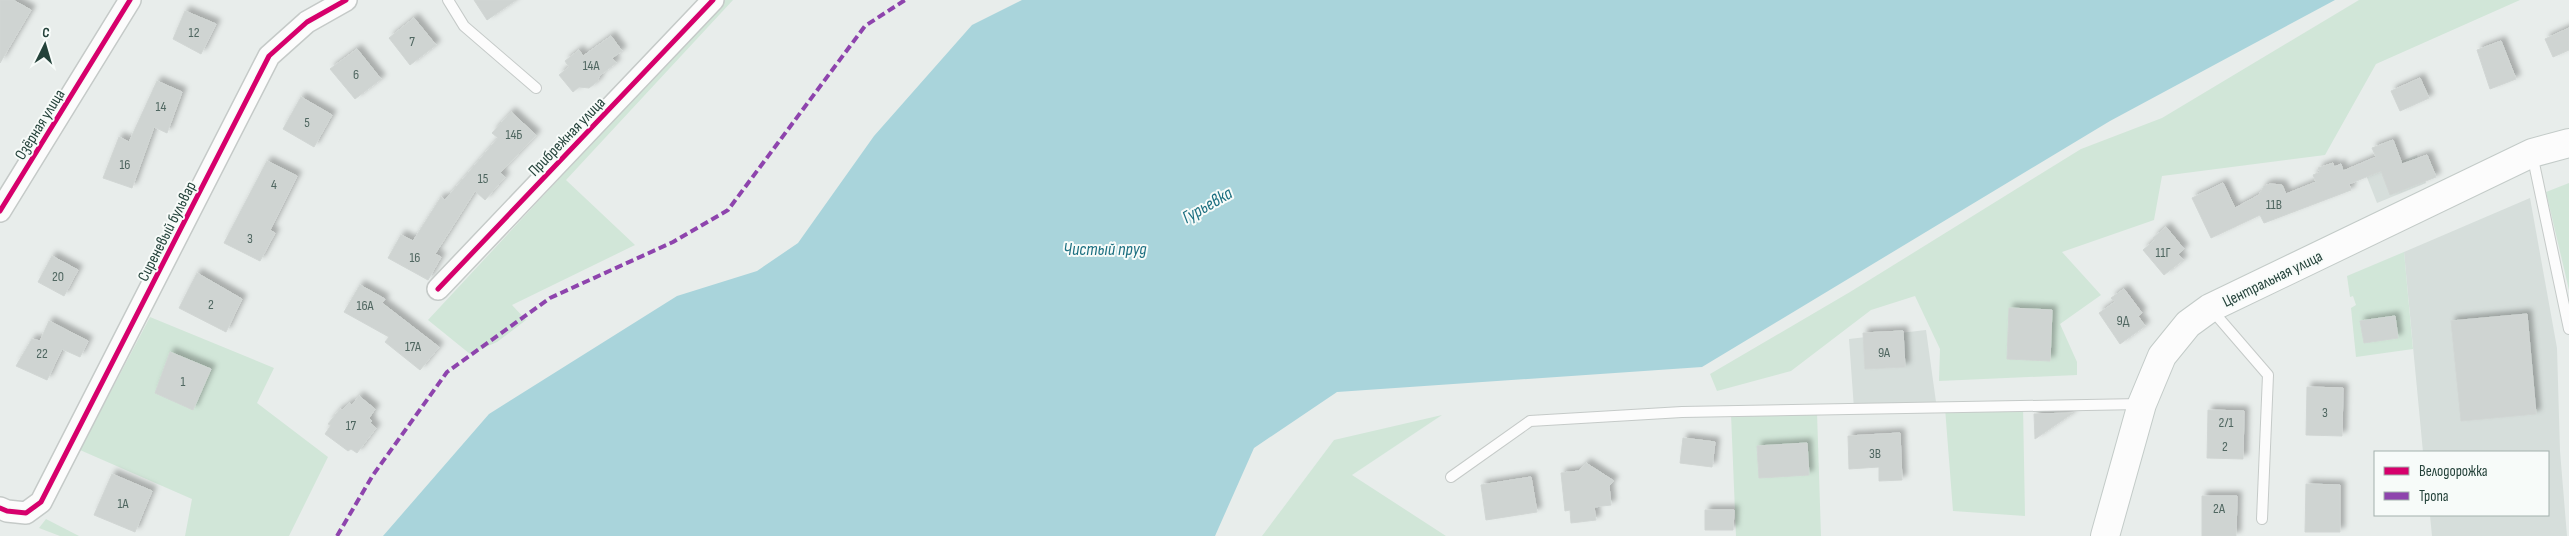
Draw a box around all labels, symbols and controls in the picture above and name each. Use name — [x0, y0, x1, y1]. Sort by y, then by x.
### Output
north arrow — [20, 20, 70, 70]
text: С — [42, 24, 50, 41]
house number: 12 — [189, 24, 200, 41]
house number: 7 — [409, 33, 415, 50]
house number: 14А — [583, 57, 600, 74]
house number: 6 — [353, 66, 359, 83]
street label: Озёрная улица — [11, 86, 69, 164]
street label: Прибрежная улица — [525, 94, 610, 181]
house number: 14 — [156, 98, 167, 115]
house number: 5 — [304, 114, 310, 131]
house number: 14Б — [506, 126, 522, 143]
house number: 16 — [119, 156, 131, 173]
house number: 15 — [478, 170, 489, 187]
house number: 4 — [271, 176, 277, 193]
street label: Сиреневый бульвар — [134, 179, 201, 285]
water label: Гурьевка — [1178, 182, 1237, 228]
house number: 11В — [2266, 196, 2282, 213]
house number: 3 — [247, 230, 253, 247]
water label: Чистый пруд — [1063, 239, 1147, 260]
house number: 11Г — [2156, 244, 2170, 261]
street label: Центральная улица — [2220, 247, 2326, 312]
house number: 16 — [409, 249, 421, 266]
house number: 20 — [52, 268, 64, 285]
house number: 2 — [208, 296, 214, 313]
house number: 16А — [356, 297, 375, 314]
house number: 9Д — [2117, 312, 2130, 329]
house number: 17А — [405, 338, 422, 355]
house number: 9А — [1878, 344, 1891, 361]
house number: 22 — [36, 345, 48, 362]
house number: 1 — [181, 373, 186, 390]
house number: 3 — [2322, 404, 2328, 421]
house number: 2/1 — [2218, 414, 2234, 431]
house number: 17 — [346, 417, 357, 434]
house number: 2 — [2222, 438, 2228, 455]
house number: 3В — [1869, 445, 1881, 462]
legend — [2374, 451, 2549, 516]
text: Велодорожка — [2419, 462, 2488, 481]
text: Тропа — [2419, 487, 2449, 506]
house number: 1А — [117, 495, 130, 512]
house number: 2А — [2213, 500, 2226, 517]

